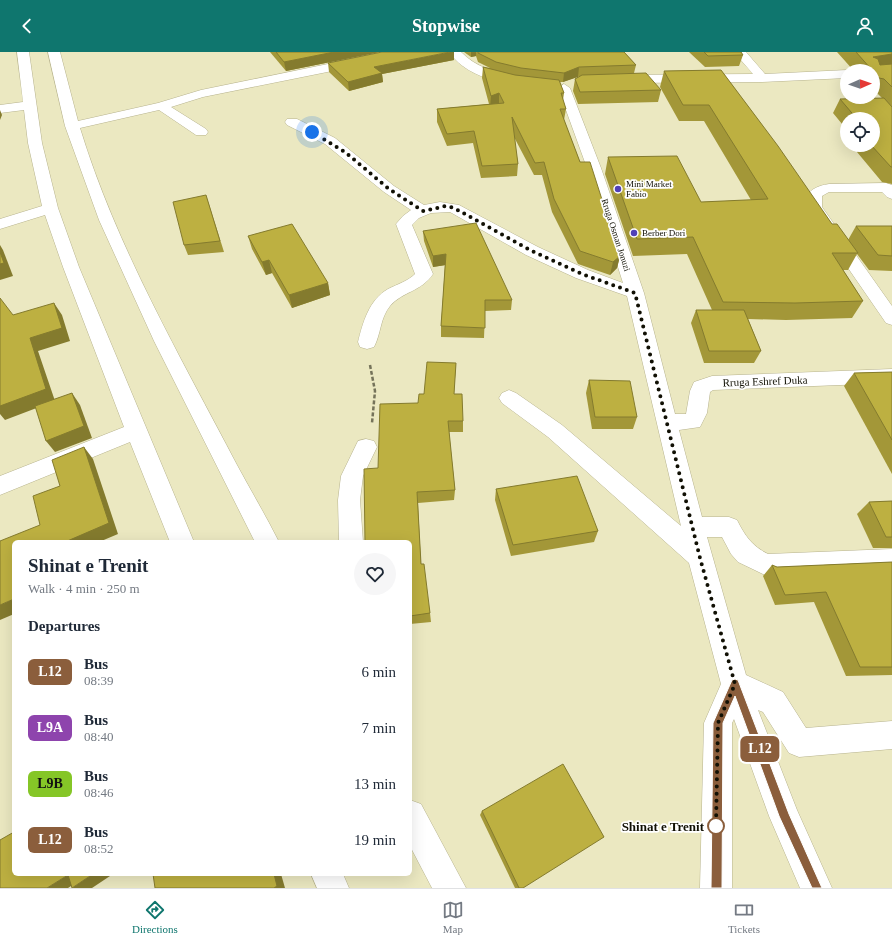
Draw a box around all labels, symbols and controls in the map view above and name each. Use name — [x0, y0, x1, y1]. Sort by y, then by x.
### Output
icon: back — [16, 15, 38, 37]
icon: person — [854, 15, 876, 37]
text: Stopwise — [412, 16, 480, 36]
north arrow — [840, 64, 880, 104]
map controls — [840, 64, 880, 152]
button: locate — [840, 112, 880, 152]
your location — [302, 122, 322, 142]
place label: Mini Market Fabio — [626, 179, 672, 199]
marker: Mini Market Fabio — [613, 184, 623, 194]
street label: Rruga Osman Jonuzi — [600, 198, 633, 273]
marker: Berber Dori — [629, 228, 639, 238]
place label: Berber Dori — [642, 228, 686, 238]
street label: Rruga Eshref Duka — [722, 374, 808, 388]
button: heart — [354, 553, 396, 595]
text: Shinat e Trenit — [28, 555, 148, 576]
text: Walk · 4 min · 250 m — [28, 581, 140, 596]
text: Departures — [28, 618, 100, 634]
text: Bus — [84, 656, 108, 672]
text: L12 — [38, 664, 62, 679]
text: 6 min — [361, 664, 396, 680]
text: 08:39 — [84, 673, 114, 688]
text: Bus — [84, 712, 108, 728]
text: L9A — [37, 720, 63, 735]
text: 7 min — [361, 720, 396, 736]
text: 08:40 — [84, 729, 114, 744]
line badge: L12 — [737, 736, 783, 762]
text: L12 — [748, 741, 772, 756]
text: Bus — [84, 768, 108, 784]
text: L9B — [37, 776, 63, 791]
text: 13 min — [354, 776, 396, 792]
text: 08:46 — [84, 785, 114, 800]
marker: Shinat e Trenit — [707, 817, 725, 835]
place label: Shinat e Trenit — [622, 819, 705, 834]
text: Bus — [84, 824, 108, 840]
text: L12 — [38, 832, 62, 847]
text: 19 min — [354, 832, 396, 848]
text: 08:52 — [84, 841, 114, 856]
tab: Directions — [132, 899, 178, 935]
tab: Map — [442, 899, 464, 935]
tab: Tickets — [728, 899, 760, 935]

